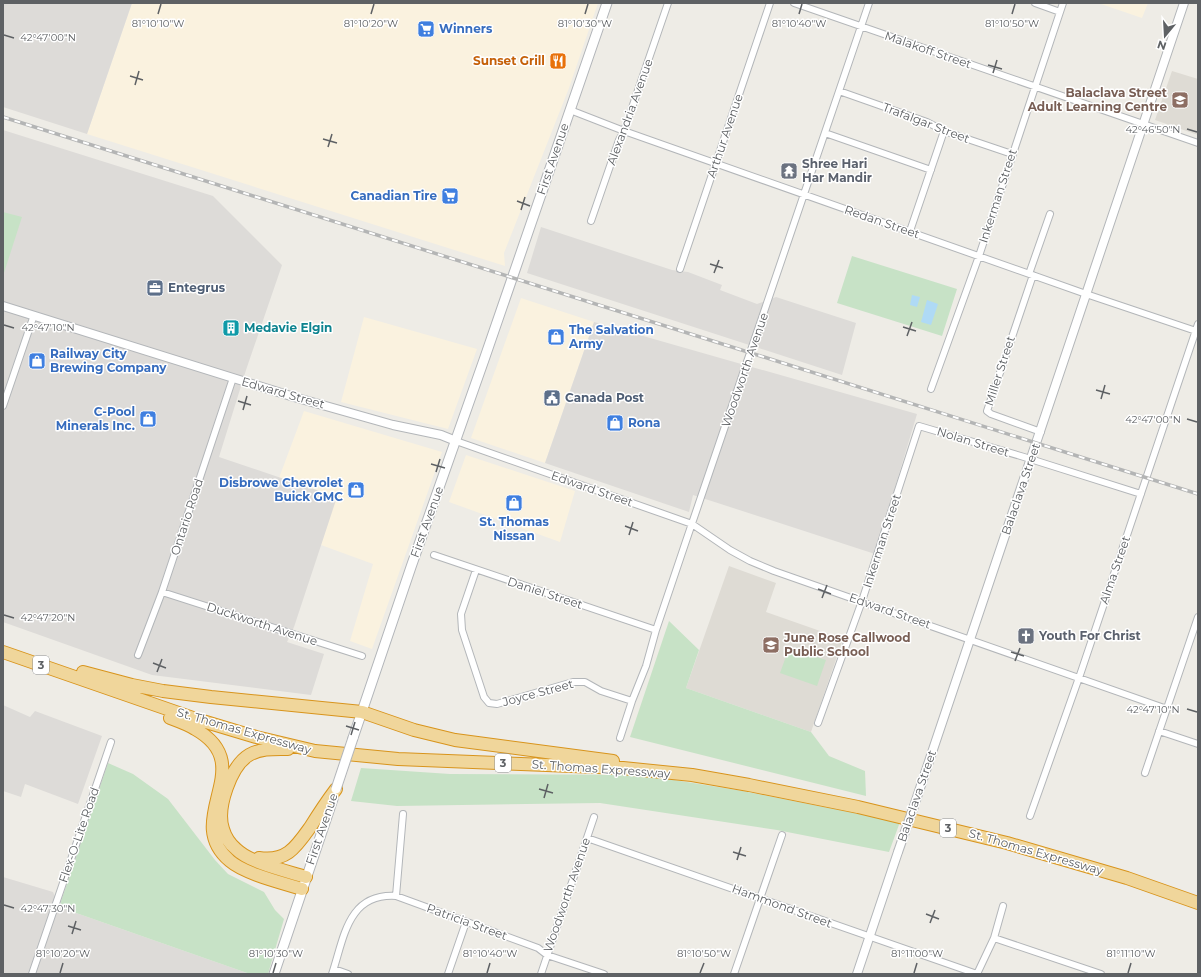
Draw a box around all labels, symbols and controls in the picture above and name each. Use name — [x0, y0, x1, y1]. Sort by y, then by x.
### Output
north arrow — [1145, 16, 1185, 56]
text: 81°10'10"W — [132, 17, 184, 30]
text: 81°10'20"W — [344, 17, 398, 30]
text: 81°10'30"W — [558, 17, 612, 30]
text: 81°10'40"W — [772, 17, 826, 30]
text: 81°10'50"W — [985, 17, 1039, 30]
supermarket icon: Winners — [416, 19, 436, 39]
place label: Winners — [439, 21, 493, 36]
street label: Malakoff Street — [883, 28, 974, 71]
text: 42°47'00"N — [20, 31, 76, 44]
text: N — [1156, 37, 1168, 54]
restaurant icon: Sunset Grill — [548, 51, 568, 71]
place label: Sunset Grill — [473, 53, 545, 68]
street label: Alexandria Avenue — [603, 57, 656, 167]
place label: Balaclava Street Adult Learning Centre — [1027, 85, 1168, 114]
school or university icon: Balaclava Street Adult Learning Centre — [1170, 90, 1190, 110]
street label: Arthur Avenue — [703, 92, 746, 180]
street label: Trafalgar Street — [881, 99, 972, 146]
street label: First Avenue — [533, 121, 572, 197]
text: 42°46'50"N — [1126, 123, 1181, 136]
street label: Inkerman Street — [975, 147, 1020, 245]
place label: Shree Hari Har Mandir — [802, 156, 872, 185]
temple icon: Shree Hari Har Mandir — [779, 161, 799, 181]
supermarket icon: Canadian Tire — [440, 186, 460, 206]
place label: Canadian Tire — [351, 188, 437, 203]
street label: Redan Street — [843, 202, 922, 241]
office icon: Entegrus — [145, 278, 165, 298]
place label: Entegrus — [168, 280, 226, 295]
street label: Woodworth Avenue — [718, 311, 771, 429]
building icon: Medavie Elgin — [221, 318, 241, 338]
place label: Medavie Elgin — [244, 320, 332, 335]
text: 42°47'10"N — [21, 321, 75, 334]
place label: The Salvation Army — [568, 322, 654, 351]
shop icon: The Salvation Army — [546, 327, 566, 347]
street label: Miller Street — [981, 334, 1018, 408]
place label: Railway City Brewing Company — [50, 346, 167, 375]
shop icon: Railway City Brewing Company — [27, 351, 47, 371]
street label: Edward Street — [240, 374, 327, 412]
public building icon: Canada Post — [542, 388, 562, 408]
place label: Canada Post — [565, 390, 645, 405]
place label: C-Pool Minerals Inc. — [56, 404, 135, 433]
shop icon: C-Pool Minerals Inc. — [138, 409, 158, 429]
shop icon: Rona — [605, 413, 625, 433]
text: 42°47'00"N — [1125, 413, 1181, 426]
place label: Rona — [628, 415, 660, 430]
street label: Nolan Street — [935, 423, 1011, 460]
street label: Balaclava Street — [998, 441, 1043, 537]
street label: Edward Street — [549, 467, 635, 510]
place label: Disbrowe Chevrolet Buick GMC — [219, 475, 344, 504]
street label: Ontario Road — [167, 477, 206, 557]
shop icon: Disbrowe Chevrolet Buick GMC — [346, 480, 366, 500]
street label: First Avenue — [407, 484, 446, 560]
street label: Inkerman Street — [859, 492, 904, 590]
shop icon: St. Thomas Nissan — [504, 493, 524, 513]
place label: St. Thomas Nissan — [479, 514, 549, 543]
street label: Alma Street — [1096, 534, 1133, 606]
street label: Daniel Street — [506, 573, 585, 612]
street label: Edward Street — [847, 589, 933, 632]
street label: Duckworth Avenue — [205, 598, 320, 649]
text: 42°47'20"N — [21, 611, 75, 624]
church icon: Youth For Christ — [1016, 626, 1036, 646]
place label: Youth For Christ — [1038, 628, 1141, 643]
place label: June Rose Callwood Public School — [783, 630, 910, 659]
school or university icon: June Rose Callwood Public School — [761, 635, 781, 655]
road number: 3 — [33, 656, 49, 674]
street label: Joyce Street — [500, 676, 575, 709]
text: 42°47'10"N — [1126, 703, 1180, 716]
street label: St. Thomas Expressway — [175, 704, 313, 757]
street label: Balaclava Street — [894, 748, 939, 844]
road number: 3 — [495, 754, 511, 772]
street label: St. Thomas Expressway — [531, 756, 671, 781]
street label: Flex-O-Lite Road — [55, 785, 102, 885]
street label: First Avenue — [302, 791, 341, 867]
road number: 3 — [940, 819, 956, 837]
street label: St. Thomas Expressway — [967, 825, 1105, 878]
street label: Woodworth Avenue — [540, 836, 593, 954]
street label: Hammond Street — [730, 880, 834, 931]
street label: Patricia Street — [425, 900, 510, 943]
text: 42°47'30"N — [21, 902, 75, 915]
text: 81°10'20"W — [36, 947, 90, 960]
text: 81°10'30"W — [249, 947, 303, 960]
text: 81°10'40"W — [463, 947, 517, 960]
text: 81°10'50"W — [677, 947, 731, 960]
text: 81°11'00"W — [891, 947, 943, 960]
text: 81°11'10"W — [1106, 947, 1156, 960]

